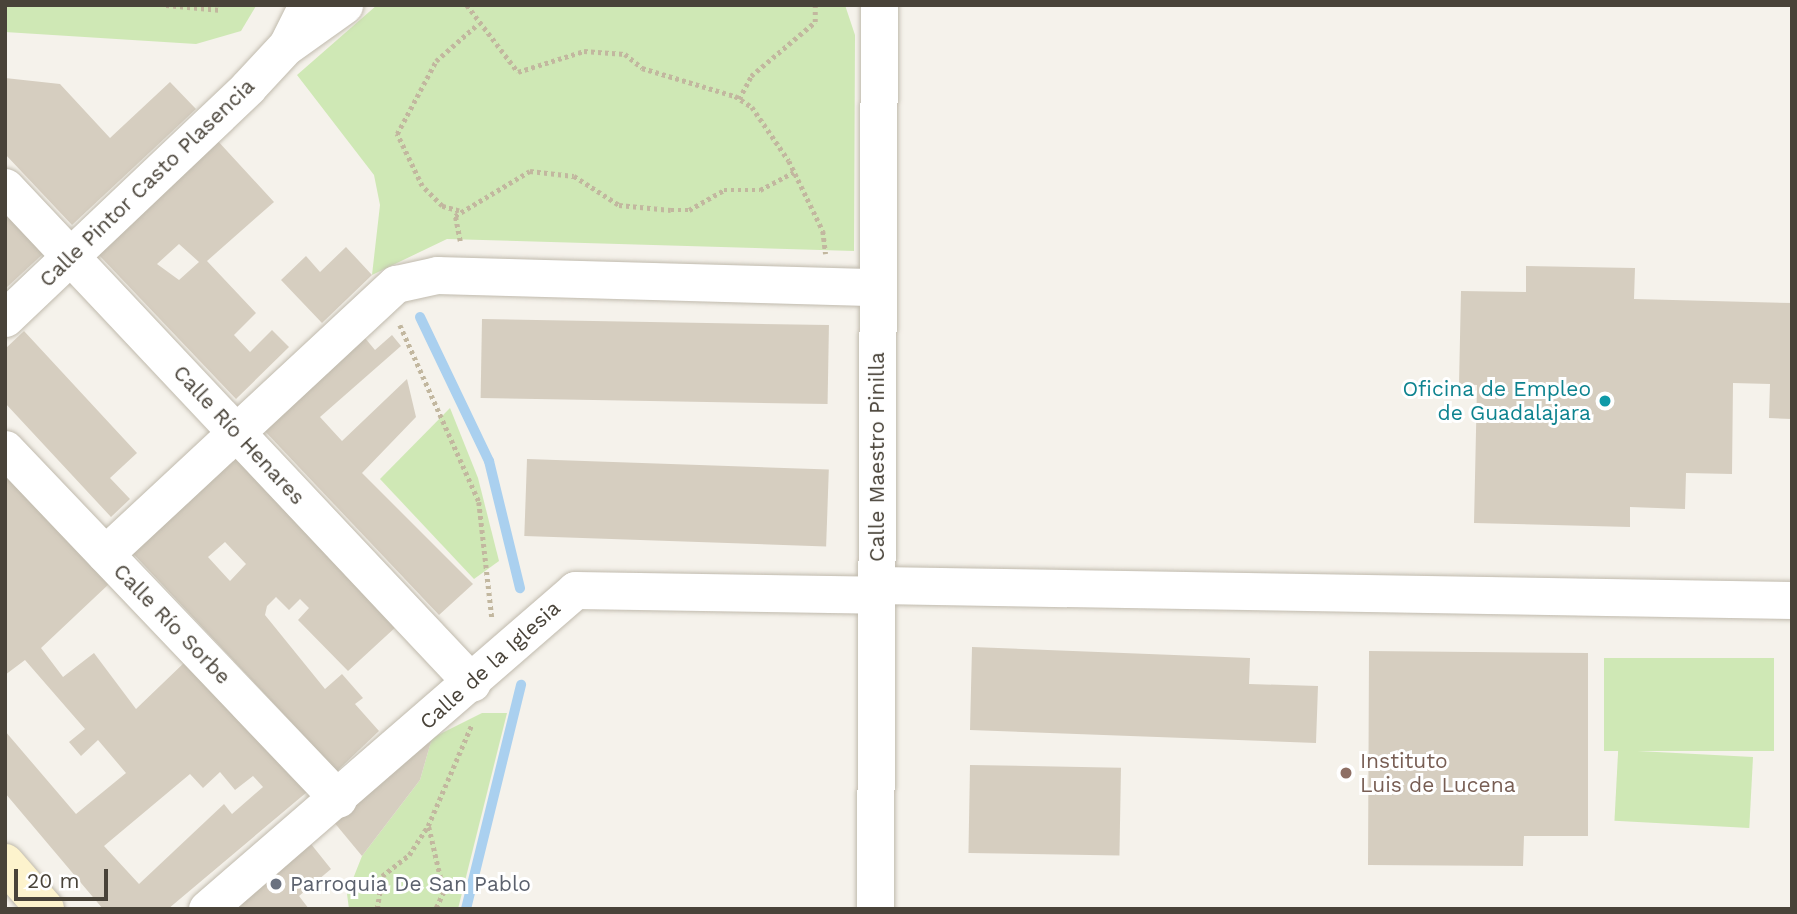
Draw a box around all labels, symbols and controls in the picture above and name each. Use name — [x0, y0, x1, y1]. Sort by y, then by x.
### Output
street label: Calle Pintor Casto Plasencia — [34, 73, 260, 293]
street label: Calle Maestro Pinilla — [864, 352, 890, 562]
street label: Calle Río Henares — [168, 360, 310, 510]
place label: Oficina de Empleo de Guadalajara — [1402, 376, 1591, 426]
marker: Oficina de Empleo de Guadalajara — [1597, 393, 1613, 409]
street label: Calle Río Sorbe — [108, 559, 236, 689]
street label: Calle de la Iglesia — [414, 595, 566, 735]
place label: Instituto Luis de Lucena — [1360, 748, 1516, 798]
marker: Instituto Luis de Lucena — [1338, 765, 1354, 781]
scale bar — [18, 855, 112, 899]
text: 20 m — [27, 868, 79, 893]
place label: Parroquia De San Pablo — [290, 871, 531, 897]
marker: Parroquia De San Pablo — [268, 876, 284, 892]

